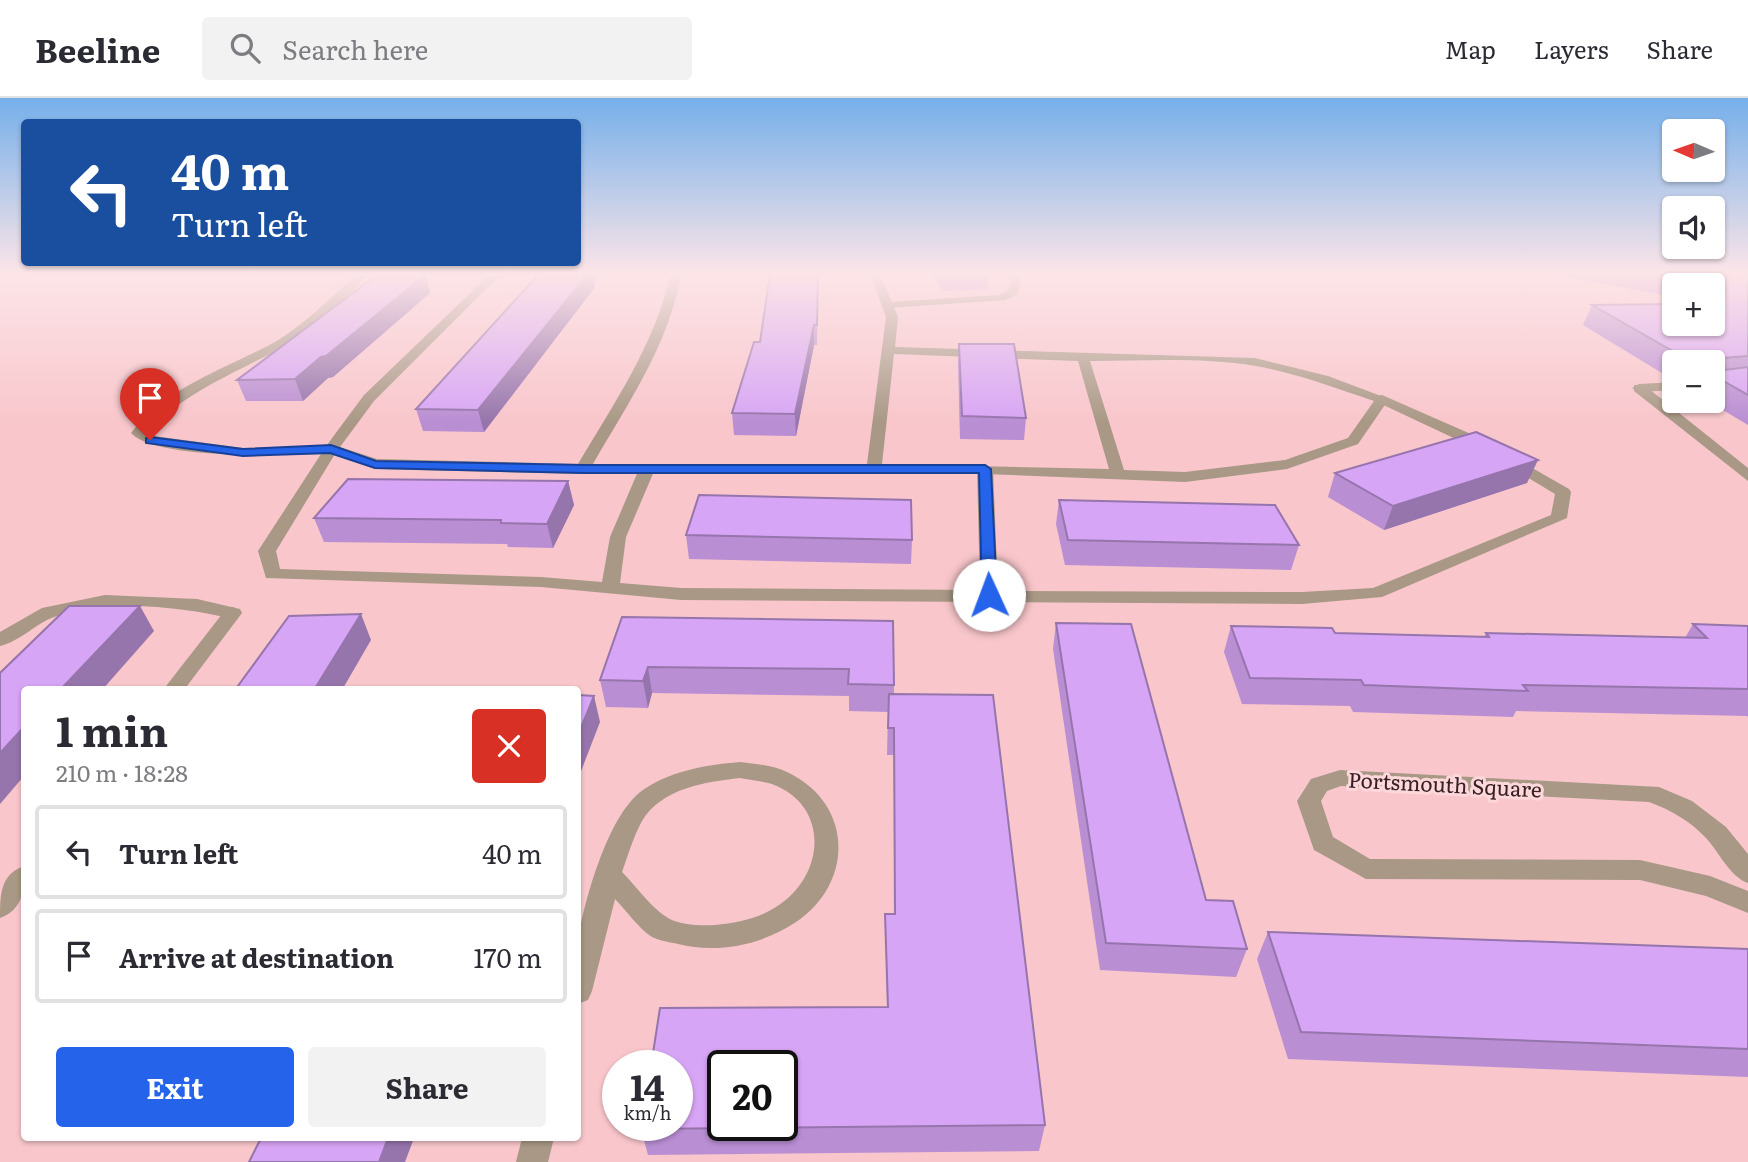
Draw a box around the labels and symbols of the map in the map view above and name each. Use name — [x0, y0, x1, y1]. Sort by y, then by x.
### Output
north arrow — [1662, 119, 1726, 182]
pin — [120, 368, 180, 440]
position arrow — [952, 558, 1026, 632]
street label: Portsmouth Square — [1347, 762, 1543, 804]
speed limit sign: 20 — [707, 1050, 798, 1141]

